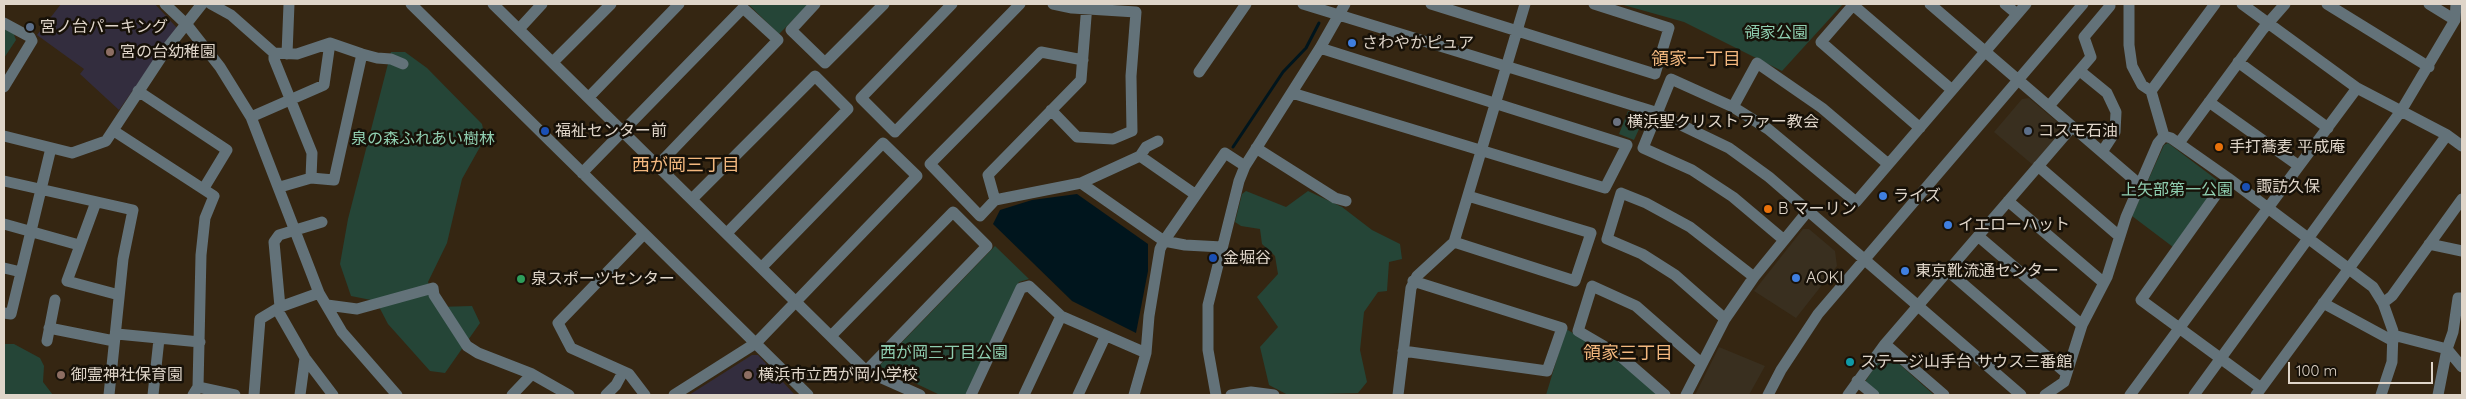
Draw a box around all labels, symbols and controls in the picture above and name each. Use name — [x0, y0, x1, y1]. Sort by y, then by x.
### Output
place label: 宮ノ台パーキング — [40, 17, 168, 37]
marker: 宮ノ台パーキング — [24, 21, 36, 33]
park label: 領家公園 — [1744, 23, 1808, 43]
place label: さわやかピュア — [1362, 33, 1474, 53]
marker: さわやかピュア — [1346, 37, 1358, 49]
place label: 宮の台幼稚園 — [120, 42, 216, 62]
marker: 宮の台幼稚園 — [104, 46, 116, 58]
district label: 領家一丁目 — [1651, 49, 1741, 71]
place label: 横浜聖クリストファー教会 — [1627, 112, 1819, 132]
marker: 横浜聖クリストファー教会 — [1611, 116, 1623, 128]
place label: 福祉センター前 — [555, 121, 667, 141]
place label: コスモ石油 — [2038, 121, 2118, 141]
marker: 福祉センター前 — [539, 125, 551, 137]
marker: コスモ石油 — [2022, 125, 2034, 137]
park label: 泉の森ふれあい樹林 — [351, 129, 495, 149]
place label: 手打蕎麦 平成庵 — [2229, 137, 2345, 157]
marker: 手打蕎麦 平成庵 — [2213, 141, 2225, 153]
district label: 西が岡三丁目 — [632, 155, 740, 177]
place label: 諏訪久保 — [2256, 177, 2320, 197]
park label: 上矢部第一公園 — [2121, 180, 2233, 200]
marker: 諏訪久保 — [2240, 181, 2252, 193]
place label: ライズ — [1893, 186, 1941, 206]
marker: ライズ — [1877, 190, 1889, 202]
place label: B マーリン — [1778, 199, 1857, 219]
marker: B マーリン — [1762, 203, 1774, 215]
place label: イエローハット — [1958, 215, 2070, 235]
marker: イエローハット — [1942, 219, 1954, 231]
place label: 金堀谷 — [1223, 248, 1271, 268]
marker: 金堀谷 — [1207, 252, 1219, 264]
place label: 東京靴流通センター — [1915, 261, 2059, 281]
marker: 東京靴流通センター — [1899, 265, 1911, 277]
place label: AOKI — [1806, 268, 1843, 288]
place label: 泉スポーツセンター — [531, 269, 675, 289]
marker: AOKI — [1790, 272, 1802, 284]
marker: 泉スポーツセンター — [515, 273, 527, 285]
park label: 西が岡三丁目公園 — [880, 343, 1008, 363]
district label: 領家三丁目 — [1583, 343, 1673, 365]
place label: ステージ山手台 サウス三番館 — [1860, 352, 2072, 372]
scale bar — [2291, 352, 2436, 384]
marker: ステージ山手台 サウス三番館 — [1844, 356, 1856, 368]
text: 100 m — [2296, 361, 2337, 380]
place label: 御霊神社保育園 — [71, 365, 183, 385]
place label: 横浜市立西が岡小学校 — [758, 365, 918, 385]
marker: 御霊神社保育園 — [55, 369, 67, 381]
marker: 横浜市立西が岡小学校 — [742, 369, 754, 381]

